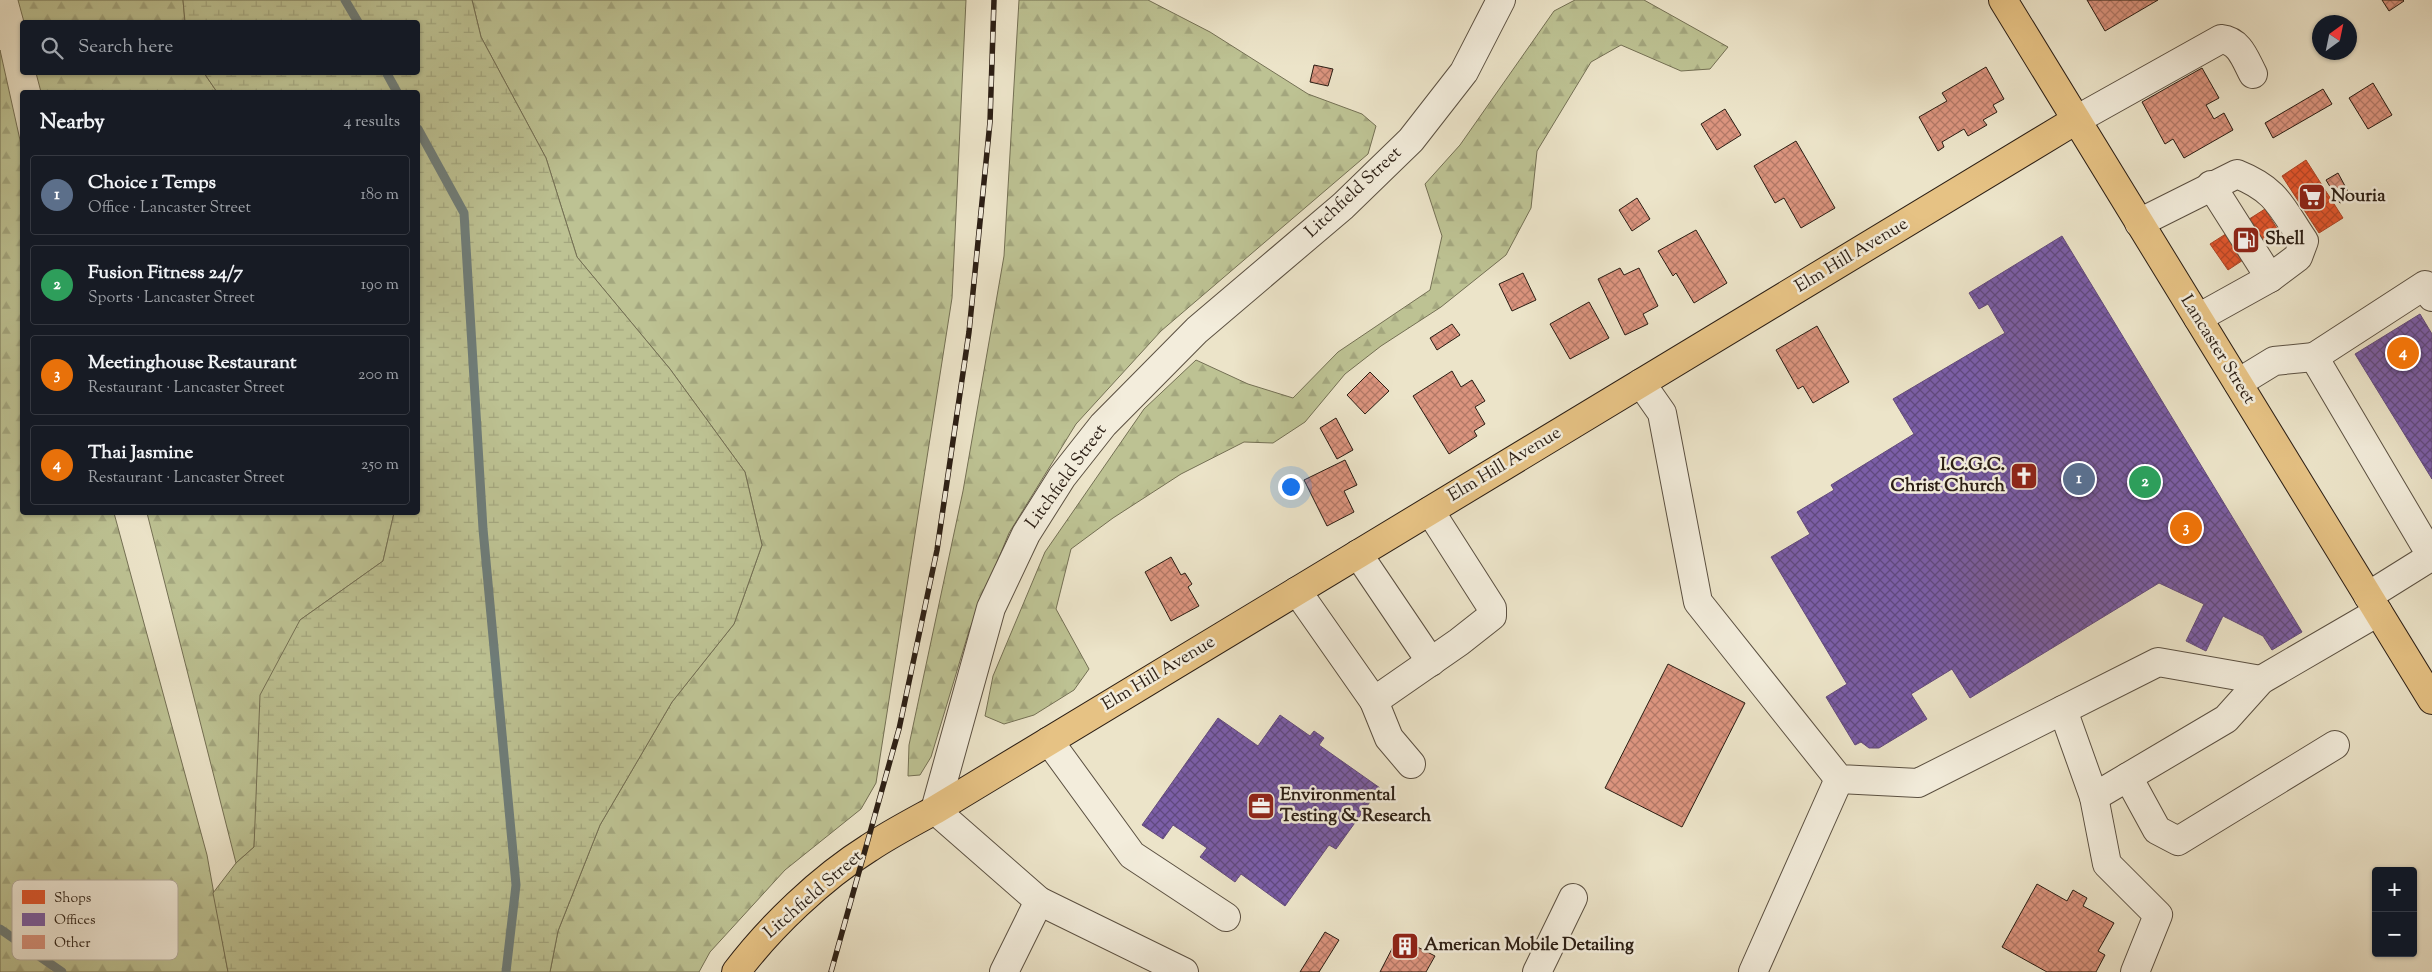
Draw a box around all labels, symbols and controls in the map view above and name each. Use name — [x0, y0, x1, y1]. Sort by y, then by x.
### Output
north arrow — [2312, 15, 2357, 60]
search box — [20, 20, 420, 75]
icon: search — [38, 34, 66, 62]
text: Search here — [78, 34, 173, 61]
text: Nearby — [40, 108, 105, 138]
text: 4 results — [344, 111, 400, 134]
street label: Litchfield Street — [1300, 141, 1408, 245]
text: Choice 1 Temps — [88, 170, 216, 197]
supermarket icon: Nouria — [2297, 182, 2327, 212]
text: 1 — [54, 184, 60, 207]
text: 180 m — [360, 184, 399, 207]
place label: Nouria — [2331, 184, 2386, 210]
text: Office · Lancaster Street — [88, 197, 251, 220]
street label: Elm Hill Avenue — [1790, 212, 1914, 300]
fuel station icon: Shell — [2231, 225, 2261, 255]
place label: Shell — [2265, 227, 2305, 253]
text: Fusion Fitness 24/7 — [88, 260, 243, 287]
text: 2 — [53, 274, 61, 297]
text: 190 m — [361, 274, 399, 297]
text: Sports · Lancaster Street — [88, 287, 255, 310]
street label: Lancaster Street — [2173, 290, 2261, 410]
pin: 4 — [2387, 334, 2419, 372]
text: Meetinghouse Restaurant — [88, 350, 296, 377]
text: 3 — [54, 364, 60, 387]
text: 200 m — [358, 364, 399, 387]
text: Restaurant · Lancaster Street — [88, 377, 284, 400]
street label: Litchfield Street — [1020, 419, 1114, 535]
street label: Elm Hill Avenue — [1443, 421, 1567, 509]
text: Thai Jasmine — [88, 440, 193, 467]
place label: I.C.G.C. Christ Church — [1891, 453, 2005, 500]
text: 4 — [53, 454, 61, 477]
text: 250 m — [361, 454, 399, 477]
pin: 1 — [2063, 460, 2095, 498]
church icon: I.C.G.C. Christ Church — [2009, 461, 2039, 491]
pin: 2 — [2129, 463, 2161, 501]
text: Restaurant · Lancaster Street — [88, 467, 284, 490]
your location — [1278, 474, 1304, 500]
pin: 3 — [2170, 509, 2202, 547]
street label: Elm Hill Avenue — [1097, 630, 1221, 718]
place label: Environmental Testing & Research — [1280, 783, 1432, 830]
office icon: Environmental Testing & Research — [1246, 791, 1276, 821]
street label: Litchfield Street — [759, 845, 869, 945]
map controls — [2372, 867, 2417, 957]
button: + — [2372, 867, 2417, 912]
legend — [12, 880, 178, 960]
text: Shops — [54, 889, 91, 909]
text: Offices — [54, 911, 96, 931]
button: − — [2372, 912, 2417, 957]
building icon: American Mobile Detailing — [1390, 931, 1420, 961]
place label: American Mobile Detailing — [1424, 933, 1634, 959]
text: Other — [54, 934, 91, 954]

